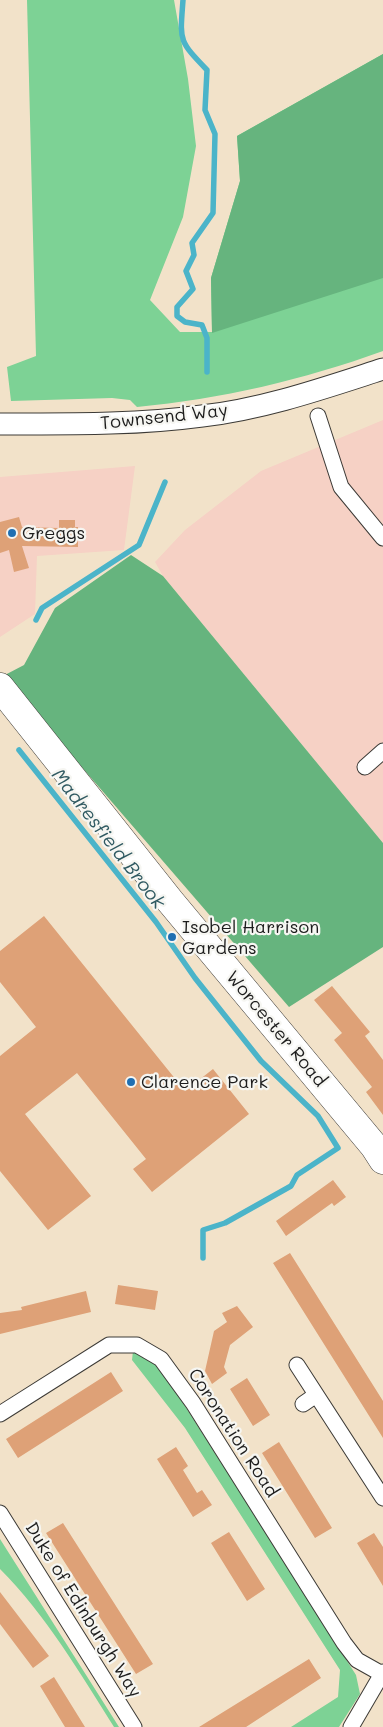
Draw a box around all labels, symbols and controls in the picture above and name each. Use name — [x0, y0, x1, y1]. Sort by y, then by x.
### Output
street label: Townsend Way — [99, 400, 229, 434]
place label: Greggs — [22, 522, 85, 544]
marker: Greggs — [6, 527, 18, 539]
water label: Madresfield Brook — [46, 764, 170, 914]
place label: Isobel Harrison Gardens — [182, 916, 319, 959]
marker: Isobel Harrison Gardens — [166, 931, 178, 943]
street label: Worcester Road — [221, 967, 331, 1091]
place label: Clarence Park — [141, 1071, 268, 1093]
marker: Clarence Park — [125, 1076, 137, 1088]
street label: Coronation Road — [183, 1365, 283, 1501]
street label: Duke of Edinburgh Way — [20, 1518, 146, 1702]

